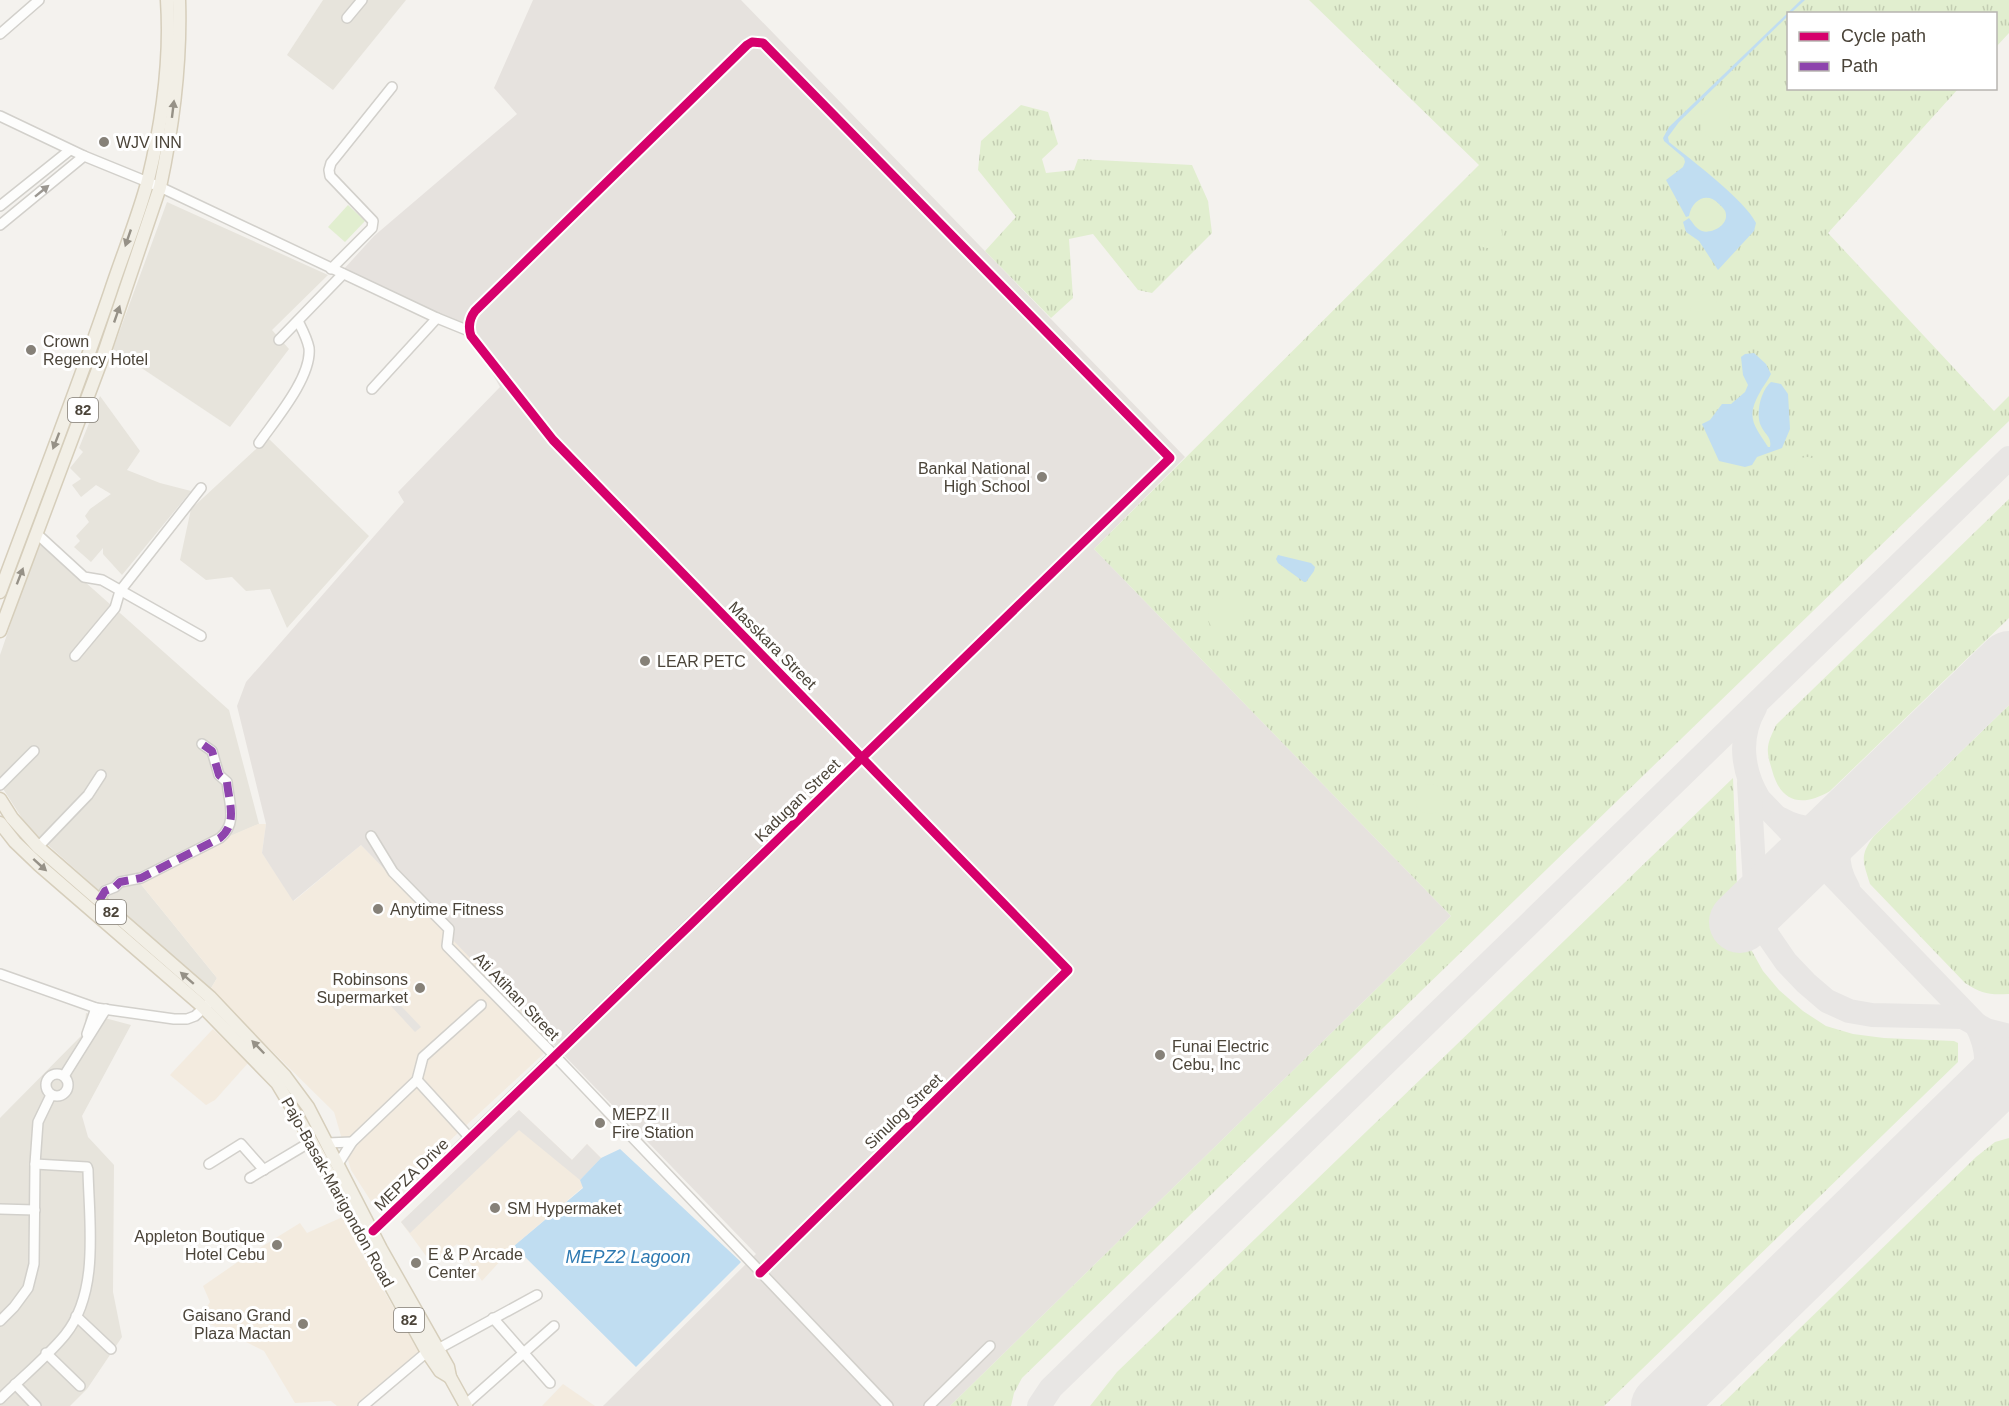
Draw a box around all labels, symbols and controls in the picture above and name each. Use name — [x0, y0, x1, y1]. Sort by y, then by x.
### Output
legend — [1787, 12, 1997, 90]
text: Cycle path — [1841, 26, 1926, 46]
text: Path — [1841, 56, 1878, 76]
one-way arrow — [168, 99, 178, 118]
place label: WJV INN — [116, 134, 182, 151]
marker: WJV INN — [97, 135, 111, 149]
one-way arrow — [34, 184, 50, 197]
one-way arrow — [123, 229, 133, 247]
one-way arrow — [113, 305, 122, 323]
place label: Crown Regency Hotel — [43, 333, 148, 368]
marker: Crown Regency Hotel — [24, 343, 38, 357]
road number: 82 — [68, 398, 98, 422]
one-way arrow — [51, 433, 61, 451]
place label: Bankal National High School — [918, 460, 1030, 495]
marker: Bankal National High School — [1035, 470, 1049, 484]
one-way arrow — [16, 567, 26, 585]
street label: Masskara Street — [725, 598, 820, 693]
place label: LEAR PETC — [657, 653, 746, 670]
marker: LEAR PETC — [638, 654, 652, 668]
street label: Kadugan Street — [751, 755, 844, 845]
one-way arrow — [32, 858, 47, 871]
road number: 82 — [96, 900, 126, 924]
place label: Anytime Fitness — [390, 901, 504, 918]
marker: Anytime Fitness — [371, 902, 385, 916]
street label: Ati Atihan Street — [471, 949, 563, 1044]
place label: Robinsons Supermarket — [316, 971, 409, 1006]
one-way arrow — [180, 972, 195, 985]
marker: Robinsons Supermarket — [413, 981, 427, 995]
place label: Funai Electric Cebu, Inc — [1172, 1038, 1269, 1073]
one-way arrow — [251, 1040, 265, 1054]
marker: Funai Electric Cebu, Inc — [1153, 1048, 1167, 1062]
street label: Sinulog Street — [861, 1070, 946, 1152]
street label: Pajo-Basak-Marigondon Road — [278, 1094, 397, 1290]
place label: MEPZ II Fire Station — [612, 1106, 694, 1141]
marker: MEPZ II Fire Station — [593, 1116, 607, 1130]
street label: MEPZA Drive — [371, 1135, 452, 1214]
place label: SM Hypermaket — [507, 1200, 622, 1217]
marker: SM Hypermaket — [488, 1201, 502, 1215]
place label: Appleton Boutique Hotel Cebu — [134, 1228, 265, 1263]
marker: Appleton Boutique Hotel Cebu — [270, 1238, 284, 1252]
place label: E & P Arcade Center — [428, 1246, 523, 1281]
water label: MEPZ2 Lagoon — [565, 1247, 691, 1267]
marker: E & P Arcade Center — [409, 1256, 423, 1270]
place label: Gaisano Grand Plaza Mactan — [182, 1307, 291, 1342]
road number: 82 — [394, 1308, 424, 1332]
marker: Gaisano Grand Plaza Mactan — [296, 1317, 310, 1331]

